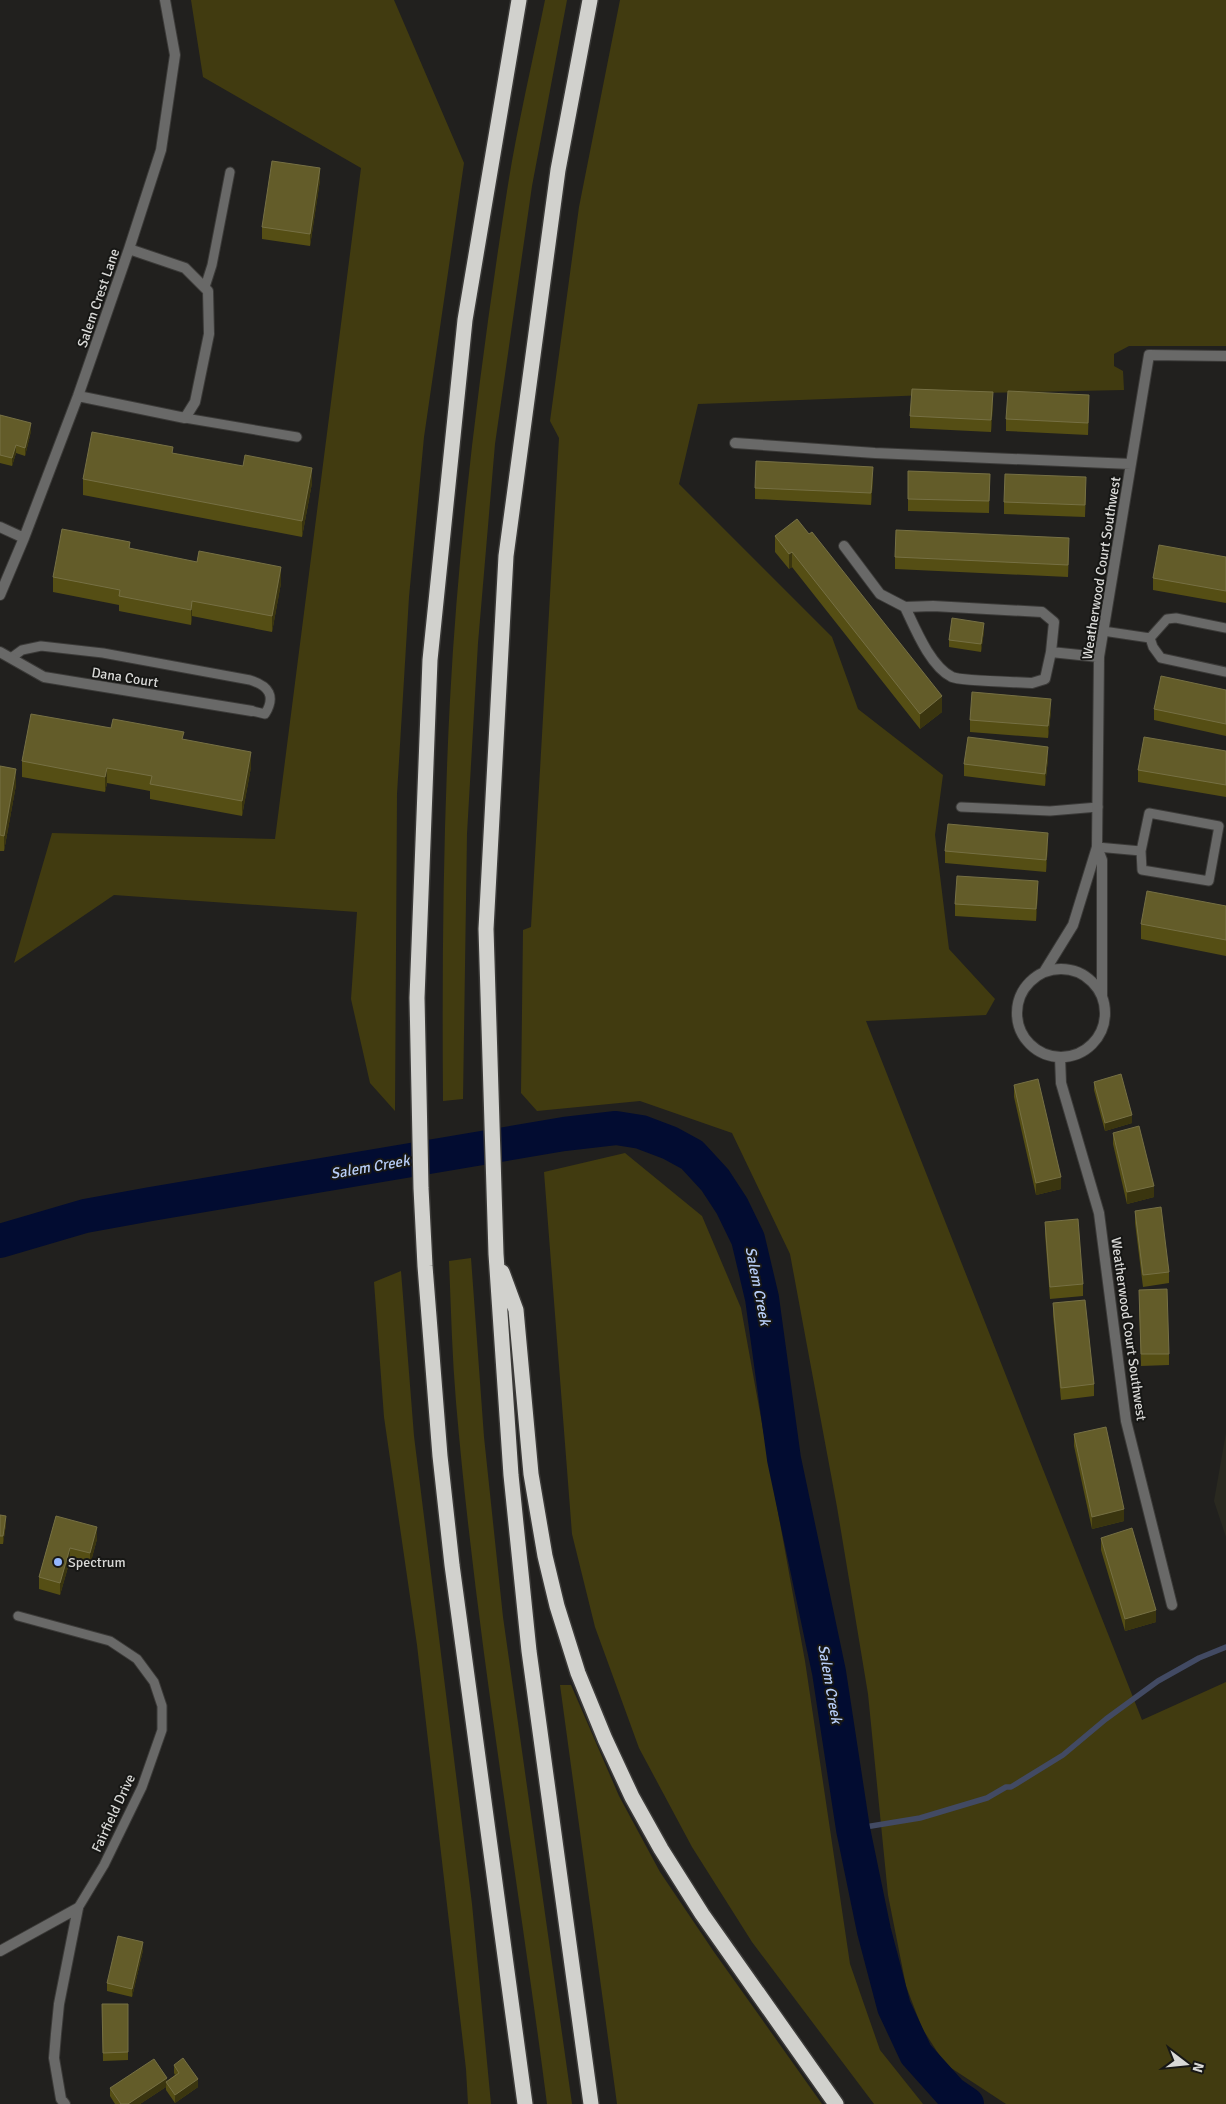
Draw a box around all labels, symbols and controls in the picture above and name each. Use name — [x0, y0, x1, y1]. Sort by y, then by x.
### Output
street label: Salem Crest Lane — [74, 246, 123, 350]
street label: Weatherwood Court Southwest — [1079, 475, 1124, 661]
street label: Dana Court — [90, 664, 160, 691]
water label: Salem Creek — [329, 1151, 412, 1183]
street label: Weatherwood Court Southwest — [1107, 1236, 1150, 1422]
water label: Salem Creek — [742, 1245, 775, 1328]
place label: Spectrum — [68, 1554, 126, 1571]
marker: Spectrum — [52, 1556, 64, 1568]
water label: Salem Creek — [814, 1643, 846, 1726]
street label: Fairfield Drive — [88, 1771, 139, 1855]
north arrow — [1161, 2039, 1211, 2089]
text: N — [1189, 2060, 1208, 2074]

